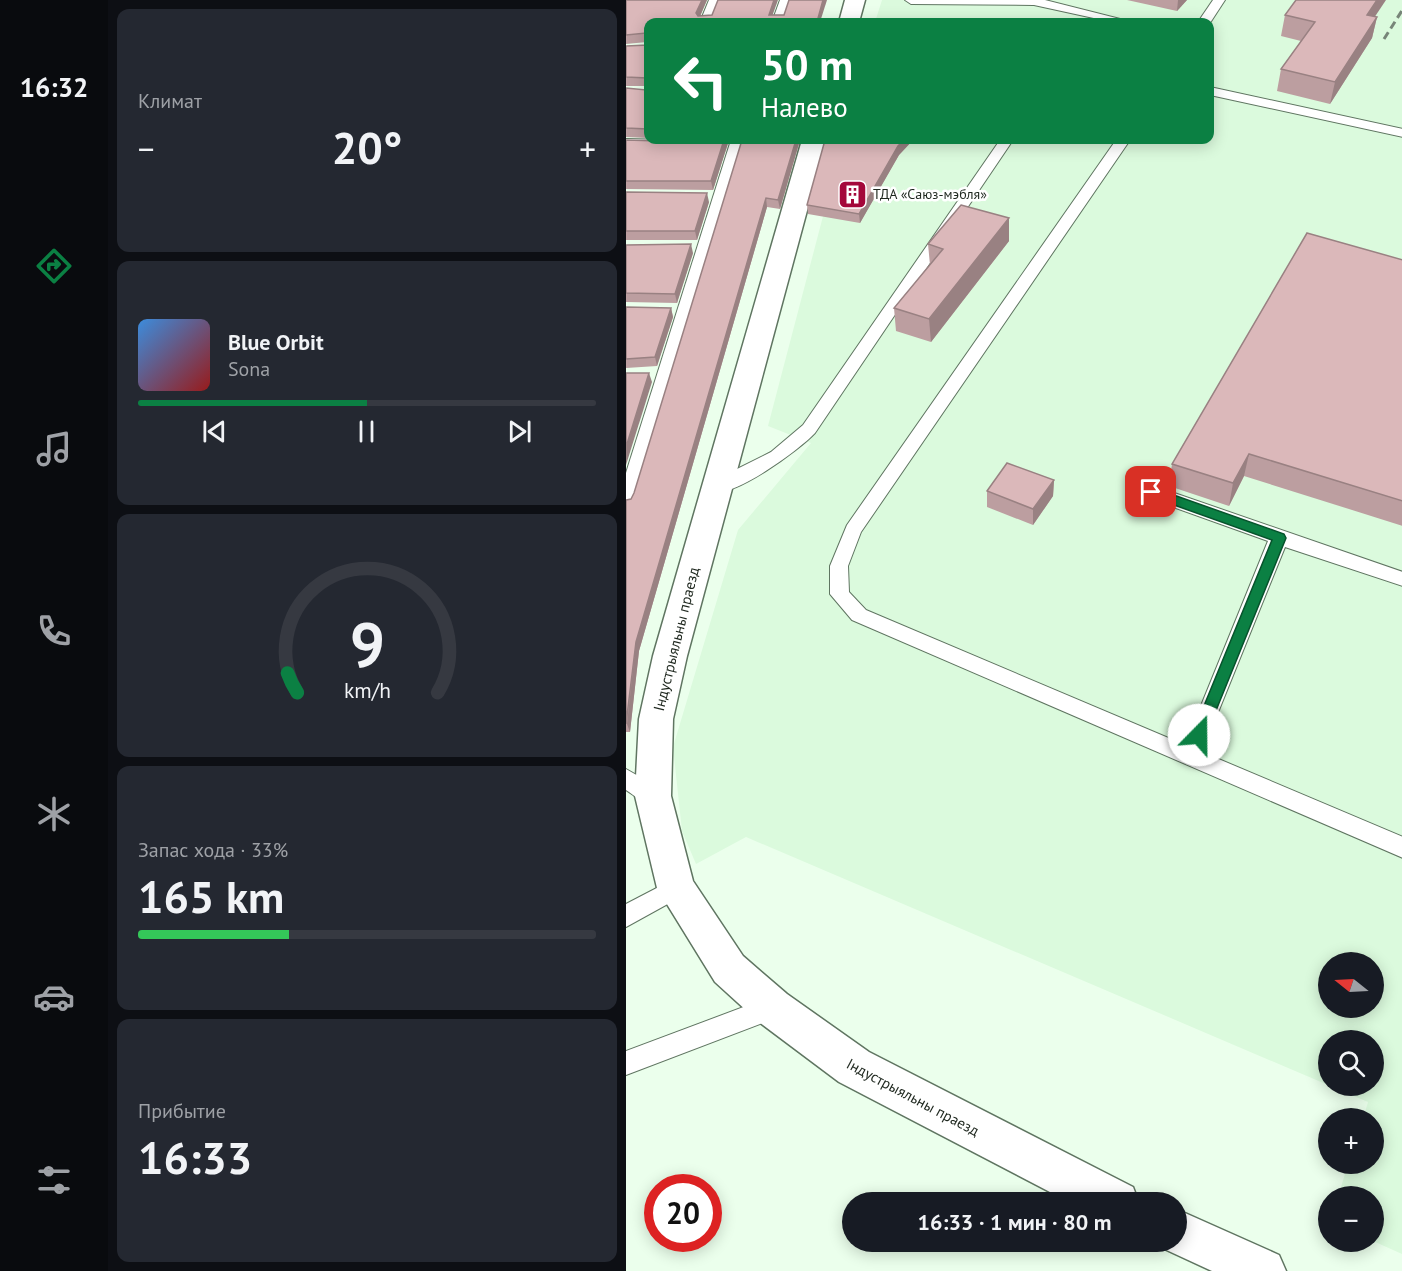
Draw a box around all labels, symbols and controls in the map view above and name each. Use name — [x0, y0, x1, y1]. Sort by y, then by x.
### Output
text: 50 m — [761, 37, 853, 92]
icon: left — [662, 42, 740, 120]
text: 16:32 — [20, 70, 88, 104]
text: Климат — [138, 88, 202, 114]
text: Налево — [761, 90, 848, 124]
text: 20° — [332, 118, 402, 176]
text: − — [138, 127, 155, 170]
text: + — [579, 127, 596, 170]
building icon: ТДА «Саюз-мэбля» — [836, 178, 868, 210]
place label: ТДА «Саюз-мэбля» — [873, 185, 987, 203]
icon: directions — [33, 245, 75, 287]
text: Blue Orbit — [228, 328, 324, 356]
text: Sona — [228, 356, 270, 382]
icon: previous — [198, 415, 231, 448]
icon: pause — [350, 415, 383, 448]
icon: next — [503, 415, 536, 448]
icon: music — [33, 428, 75, 470]
pin — [1125, 466, 1176, 517]
icon: arrive — [1134, 475, 1167, 508]
street label: Індустрыяльны праезд — [649, 565, 703, 713]
text: 9 — [349, 603, 385, 684]
icon: phone — [33, 610, 75, 652]
text: km/h — [343, 676, 390, 704]
position arrow — [1167, 703, 1231, 767]
icon: climate — [33, 793, 75, 835]
text: Запас хода · 33% — [138, 837, 288, 863]
text: 165 km — [138, 867, 284, 925]
north arrow — [1318, 952, 1384, 1018]
map controls — [1318, 952, 1384, 1252]
icon: car — [33, 976, 75, 1018]
button: search — [1318, 1030, 1384, 1096]
street label: Індустрыяльны праезд — [843, 1054, 983, 1140]
text: Прибытие — [138, 1098, 226, 1124]
button: + — [1318, 1108, 1384, 1174]
text: 16:33 — [138, 1128, 252, 1186]
icon: filters — [33, 1159, 75, 1201]
speed limit sign: 20 — [644, 1174, 722, 1252]
button: − — [1318, 1186, 1384, 1252]
text: 16:33 · 1 мин · 80 m — [918, 1208, 1111, 1236]

